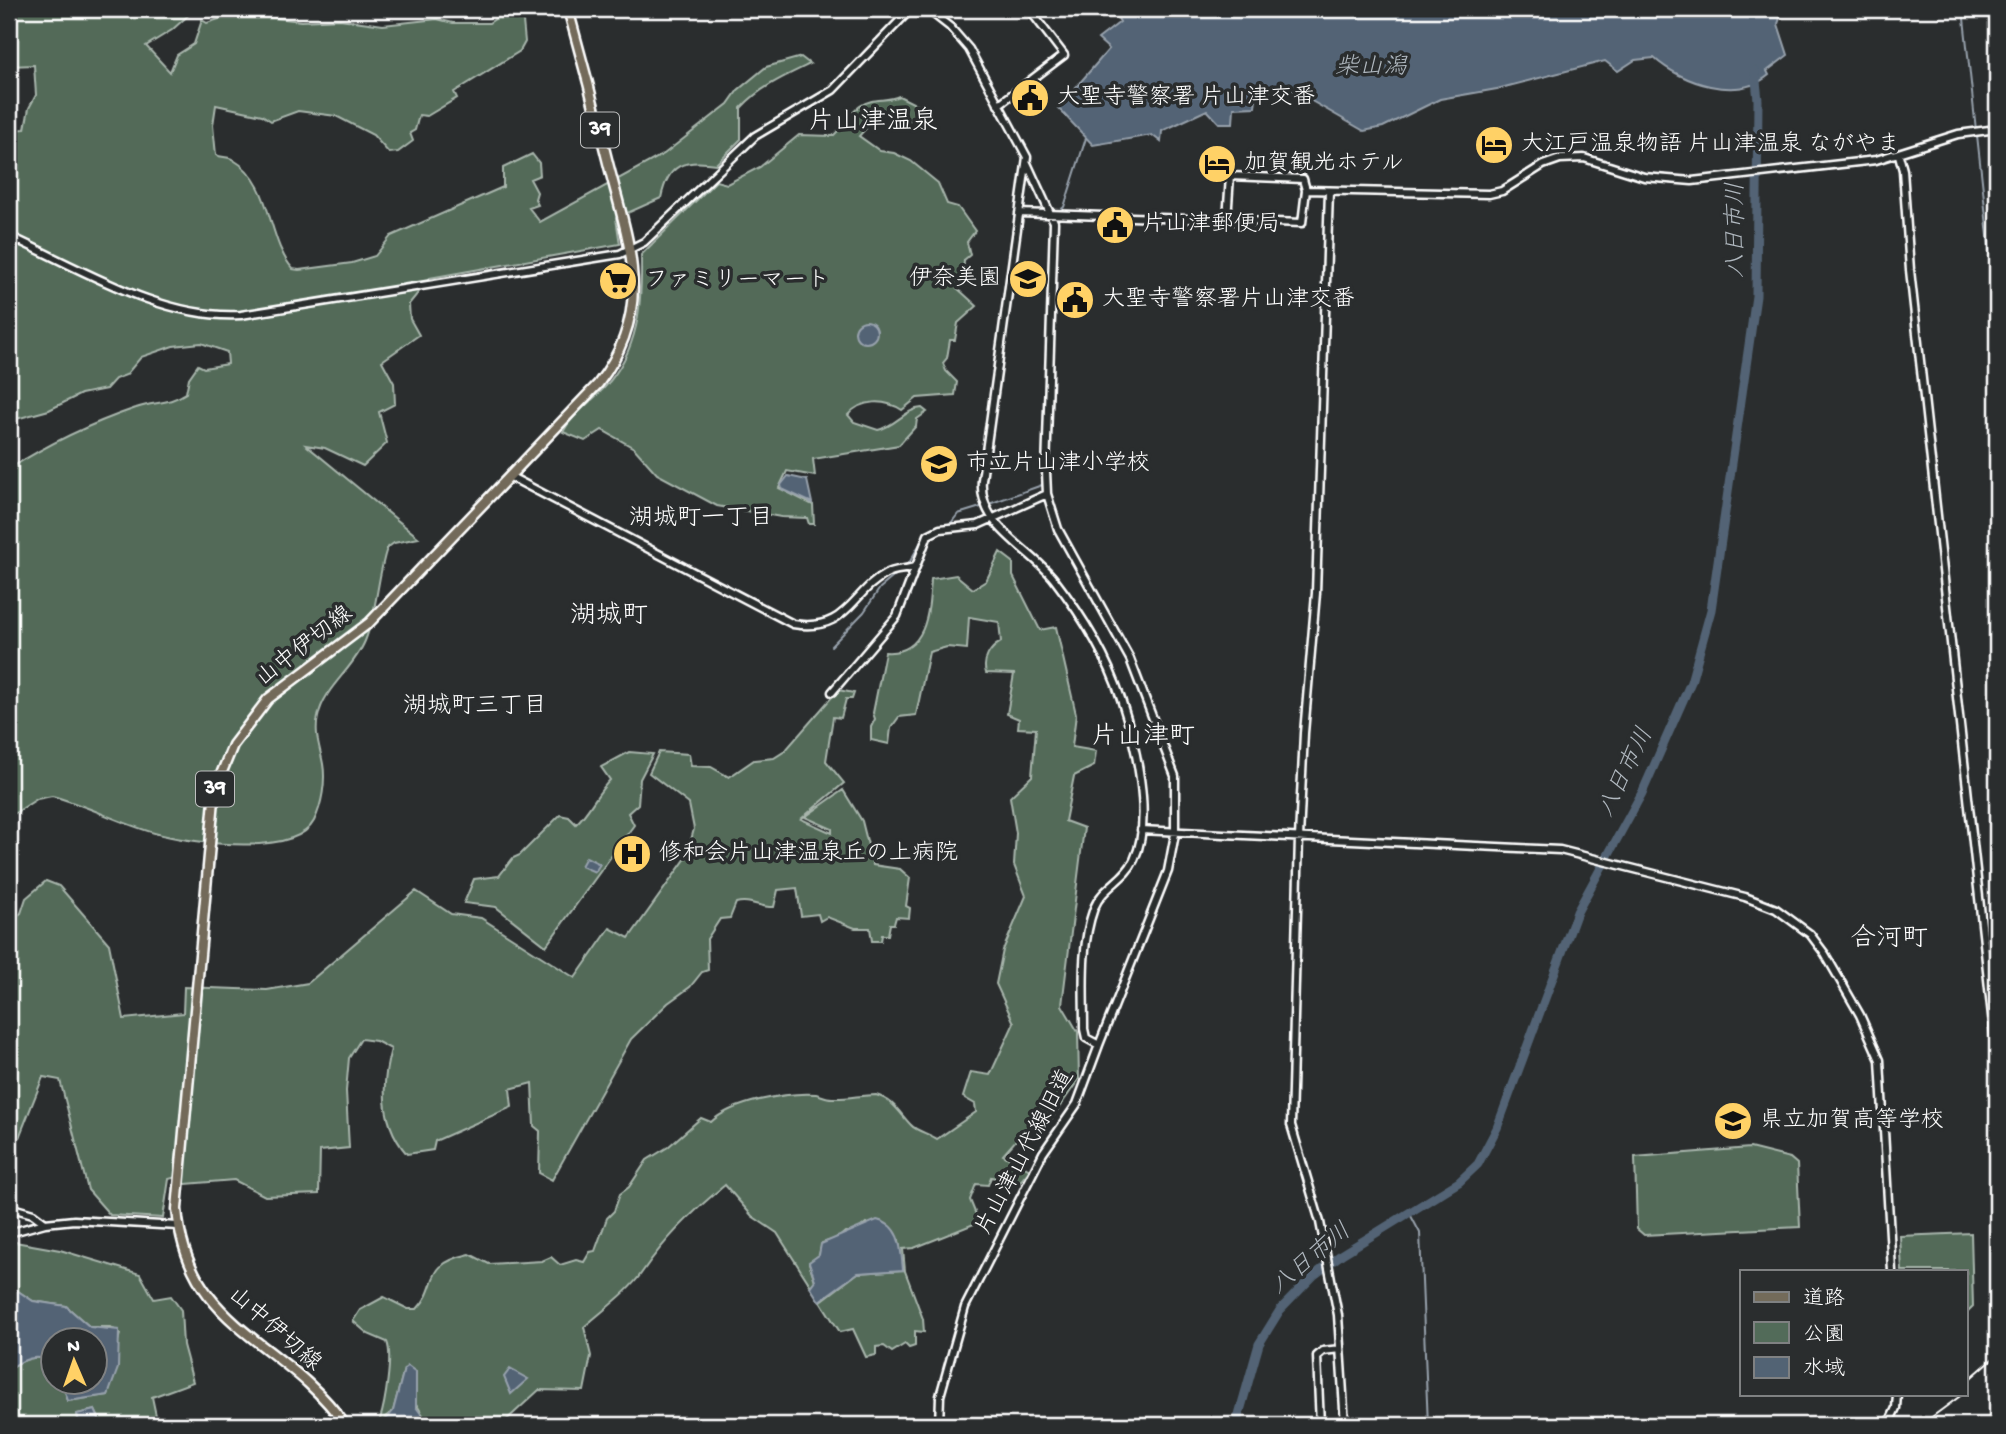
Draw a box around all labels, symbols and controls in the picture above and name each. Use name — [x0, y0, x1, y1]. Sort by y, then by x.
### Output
water label: 柴山潟 — [1335, 53, 1408, 83]
public building icon: 大聖寺警察署 片山津交番 — [1009, 77, 1051, 119]
place label: 大聖寺警察署 片山津交番 — [1057, 84, 1315, 112]
district label: 片山津温泉 — [808, 106, 938, 139]
road number: 39 — [581, 113, 619, 148]
hotel icon: 大江戸温泉物語 片山津温泉 ながやま — [1473, 124, 1515, 166]
place label: 大江戸温泉物語 片山津温泉 ながやま — [1521, 131, 1900, 159]
hotel icon: 加賀観光ホテル — [1196, 143, 1238, 185]
place label: 加賀観光ホテル — [1244, 150, 1404, 178]
water label: 八日市川 — [1722, 182, 1752, 278]
public building icon: 片山津郵便局 — [1094, 204, 1136, 246]
place label: 片山津郵便局 — [1142, 211, 1280, 239]
school or university icon: 伊奈美園 — [1007, 258, 1049, 300]
supermarket icon: ファミリーマート — [597, 260, 639, 302]
place label: 伊奈美園 — [909, 265, 1001, 293]
place label: ファミリーマート — [645, 268, 829, 295]
public building icon: 大聖寺警察署片山津交番 — [1054, 279, 1096, 321]
place label: 大聖寺警察署片山津交番 — [1102, 286, 1355, 314]
school or university icon: 市立片山津小学校 — [918, 443, 960, 485]
place label: 市立片山津小学校 — [966, 450, 1150, 478]
district label: 湖城町一丁目 — [629, 504, 773, 534]
street label: 山中伊切線 — [251, 600, 359, 693]
district label: 湖城町 — [570, 601, 648, 633]
district label: 湖城町三丁目 — [403, 692, 547, 722]
district label: 片山津町 — [1091, 722, 1195, 754]
water label: 八日市川 — [1592, 723, 1661, 822]
road number: 39 — [196, 772, 234, 806]
hospital icon: 修和会片山津温泉丘の上病院 — [611, 833, 653, 875]
place label: 修和会片山津温泉丘の上病院 — [659, 839, 958, 868]
district label: 合河町 — [1850, 924, 1928, 956]
street label: 片山津山代線旧道 — [970, 1065, 1081, 1241]
school or university icon: 県立加賀高等学校 — [1712, 1100, 1754, 1142]
place label: 県立加賀高等学校 — [1760, 1107, 1944, 1135]
water label: 八日市川 — [1265, 1217, 1358, 1302]
legend — [1740, 1270, 1968, 1396]
street label: 山中伊切線 — [222, 1281, 327, 1378]
text: 道路 — [1803, 1287, 1845, 1313]
text: 公園 — [1803, 1324, 1845, 1349]
north arrow — [38, 1326, 108, 1396]
text: N — [67, 1336, 80, 1359]
text: 水域 — [1803, 1357, 1845, 1383]

